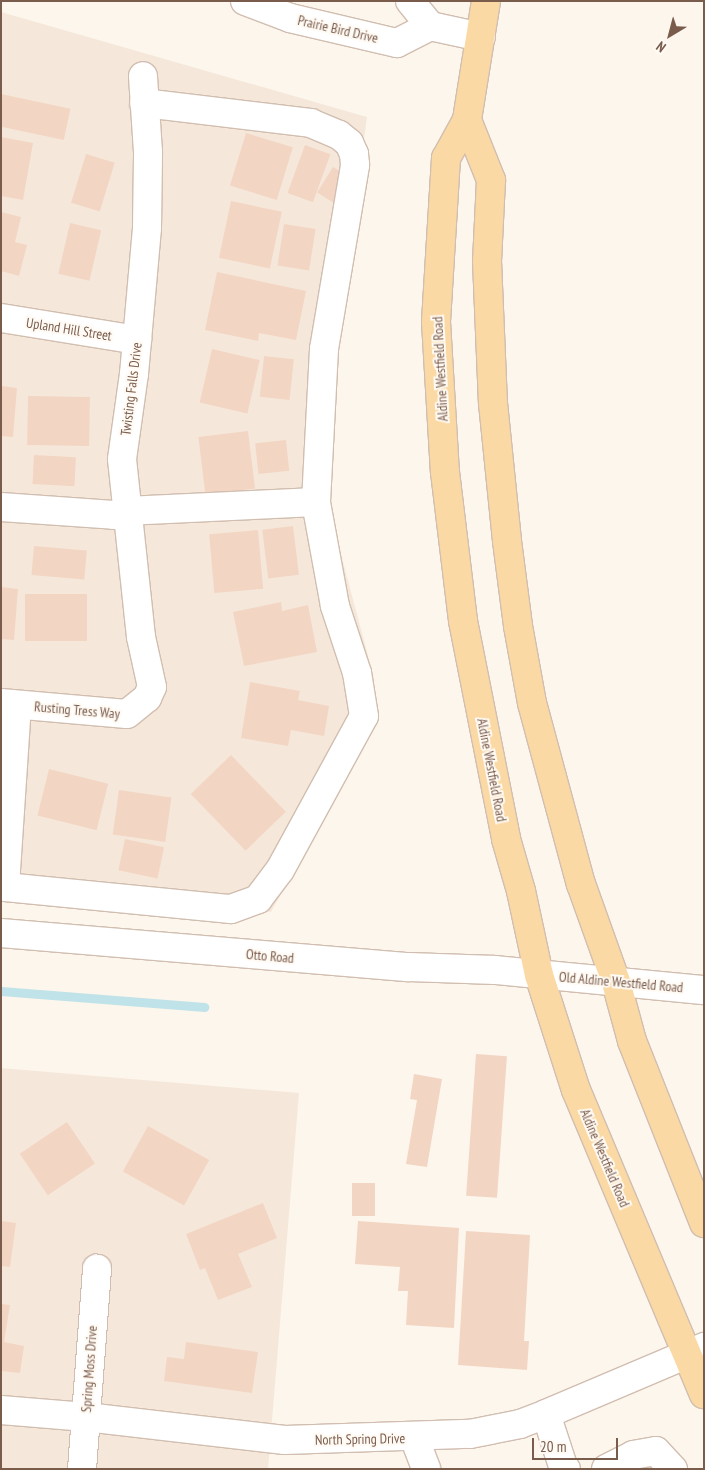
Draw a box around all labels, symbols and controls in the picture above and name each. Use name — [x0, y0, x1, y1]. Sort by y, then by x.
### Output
north arrow — [645, 10, 695, 60]
street label: Prairie Bird Drive — [296, 12, 380, 46]
text: N — [653, 38, 669, 56]
street label: Upland Hill Street — [25, 314, 113, 344]
street label: Aldine Westfield Road — [429, 316, 451, 422]
street label: Twisting Falls Drive — [117, 341, 145, 437]
street label: Rusting Tress Way — [33, 698, 121, 722]
street label: Aldine Westfield Road — [474, 717, 510, 823]
street label: Otto Road — [245, 946, 295, 966]
street label: Old Aldine Westfield Road — [558, 968, 684, 996]
street label: Aldine Westfield Road — [577, 1106, 633, 1210]
street label: Spring Moss Drive — [78, 1325, 100, 1413]
scale bar — [535, 1428, 621, 1460]
street label: North Spring Drive — [315, 1430, 405, 1448]
text: 20 m — [540, 1437, 566, 1456]

